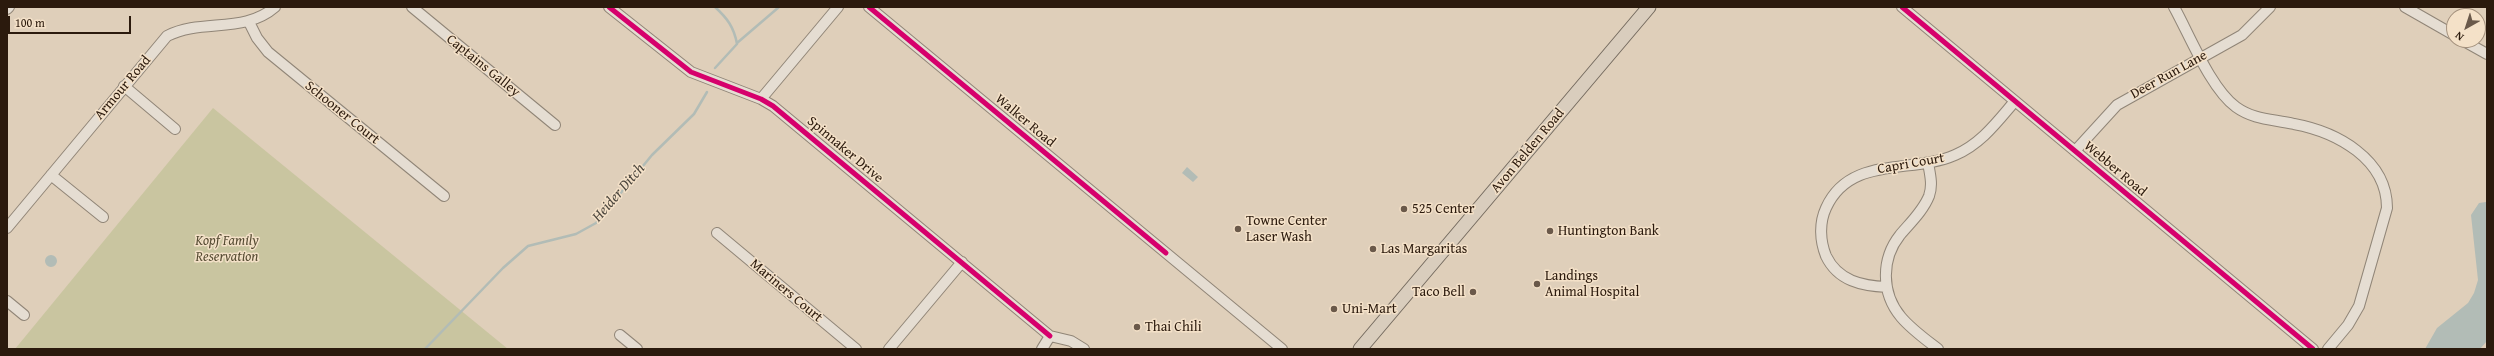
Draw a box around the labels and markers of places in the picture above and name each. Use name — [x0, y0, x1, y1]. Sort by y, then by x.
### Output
place label: 525 Center — [1412, 201, 1475, 217]
marker: 525 Center — [1399, 204, 1409, 214]
place label: Towne Center Laser Wash — [1246, 213, 1327, 246]
place label: Huntington Bank — [1558, 223, 1659, 239]
marker: Towne Center Laser Wash — [1233, 224, 1243, 234]
marker: Huntington Bank — [1545, 226, 1555, 236]
place label: Las Margaritas — [1381, 241, 1467, 257]
marker: Las Margaritas — [1368, 244, 1378, 254]
place label: Landings Animal Hospital — [1545, 268, 1639, 300]
marker: Landings Animal Hospital — [1532, 279, 1542, 289]
place label: Taco Bell — [1412, 284, 1465, 300]
marker: Taco Bell — [1468, 287, 1478, 297]
place label: Uni-Mart — [1342, 301, 1397, 317]
marker: Uni-Mart — [1329, 304, 1339, 314]
place label: Thai Chili — [1145, 319, 1202, 335]
marker: Thai Chili — [1132, 322, 1142, 332]

